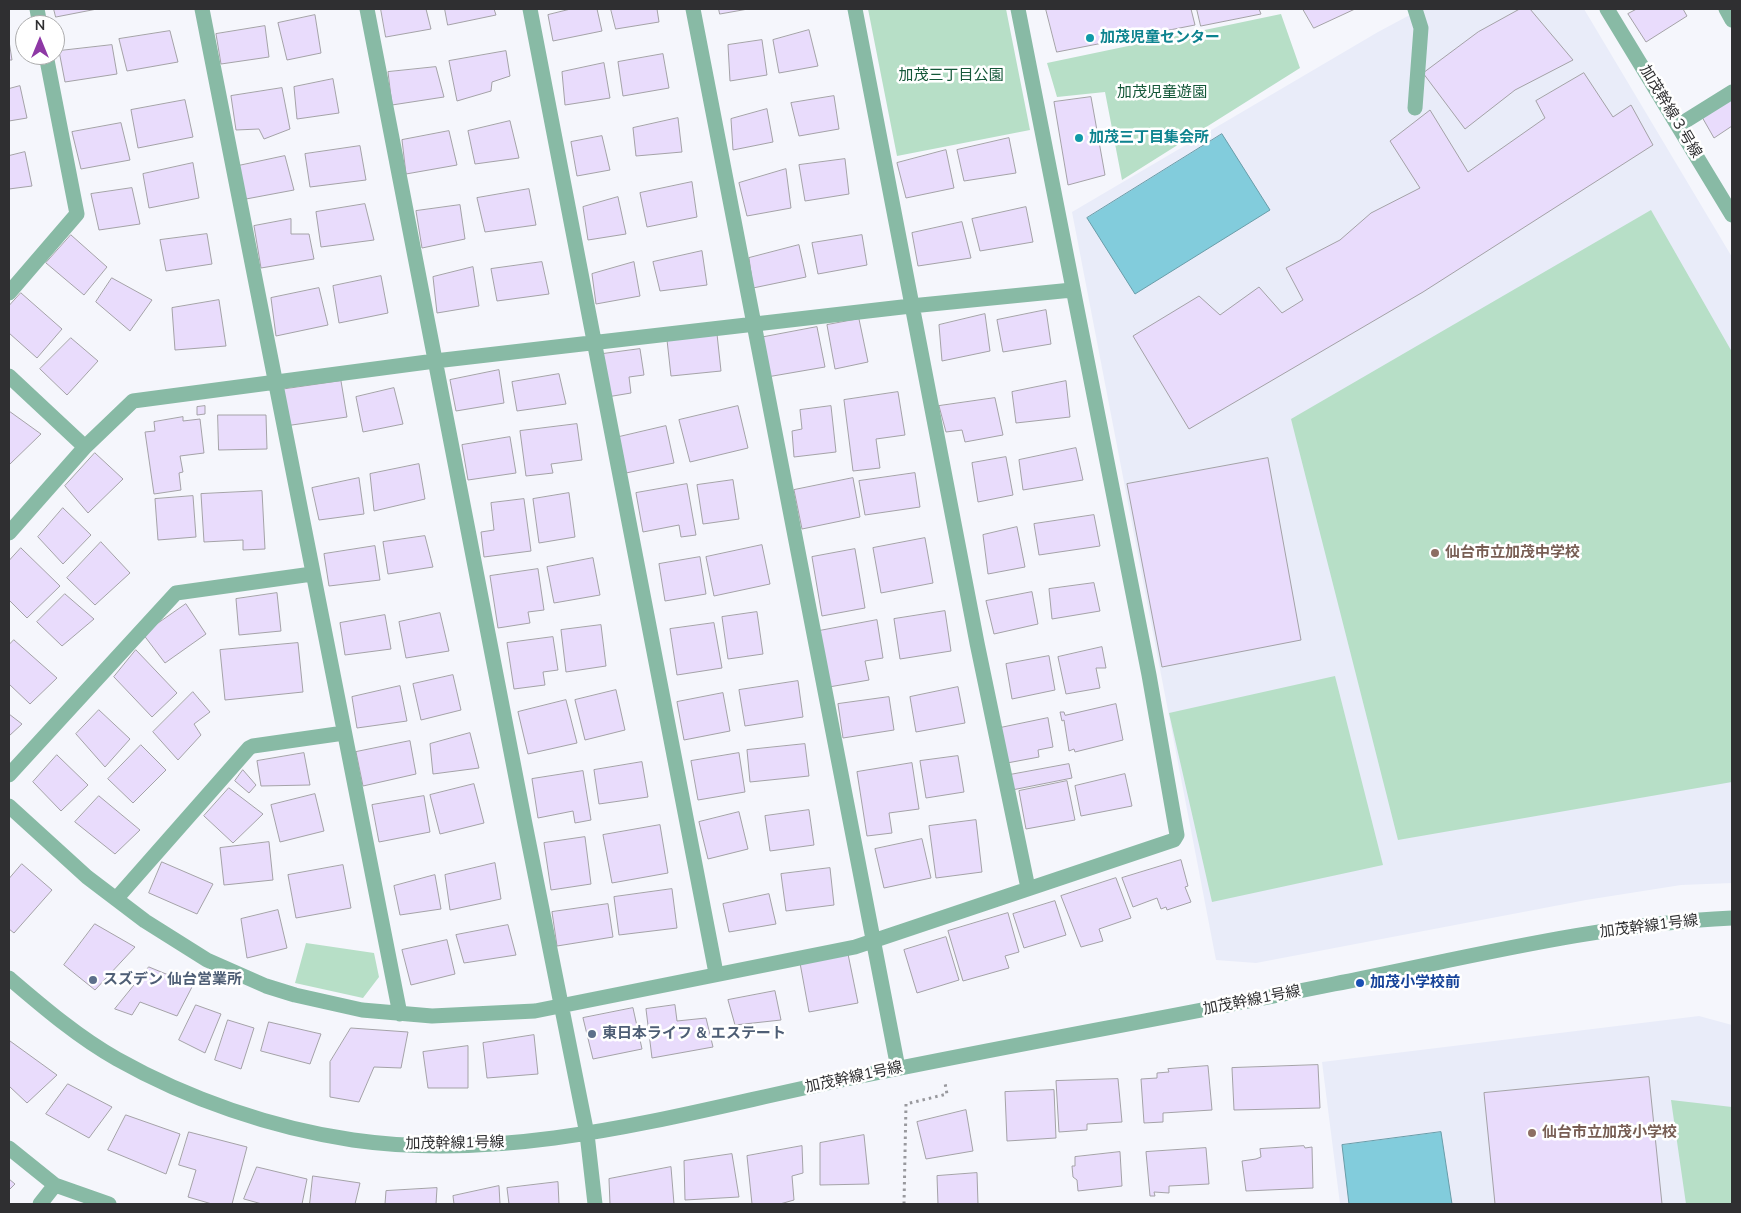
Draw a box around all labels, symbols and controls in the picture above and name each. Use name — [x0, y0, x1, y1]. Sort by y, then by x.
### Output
north arrow — [15, 15, 65, 65]
text: N — [35, 16, 45, 35]
place label: 加茂児童センター — [1100, 29, 1220, 47]
marker: 加茂児童センター — [1084, 32, 1096, 44]
street label: 加茂幹線３号線 — [1635, 62, 1705, 162]
park label: 加茂三丁目公園 — [899, 67, 1003, 85]
park label: 加茂児童遊園 — [1117, 84, 1207, 102]
place label: 加茂三丁目集会所 — [1089, 129, 1209, 147]
marker: 加茂三丁目集会所 — [1073, 132, 1085, 144]
place label: 仙台市立加茂中学校 — [1445, 544, 1580, 562]
marker: 仙台市立加茂中学校 — [1429, 547, 1441, 559]
street label: 加茂幹線1号線 — [1599, 912, 1699, 942]
place label: スズデン 仙台営業所 — [103, 971, 242, 989]
marker: スズデン 仙台営業所 — [87, 974, 99, 986]
place label: 加茂小学校前 — [1370, 974, 1460, 992]
marker: 加茂小学校前 — [1354, 977, 1366, 989]
street label: 加茂幹線1号線 — [1202, 983, 1302, 1019]
place label: 東日本ライフ & エステート — [602, 1025, 786, 1043]
marker: 東日本ライフ & エステート — [586, 1028, 598, 1040]
street label: 加茂幹線1号線 — [804, 1059, 904, 1097]
place label: 仙台市立加茂小学校 — [1542, 1124, 1677, 1142]
marker: 仙台市立加茂小学校 — [1526, 1127, 1538, 1139]
street label: 加茂幹線1号線 — [405, 1134, 505, 1154]

